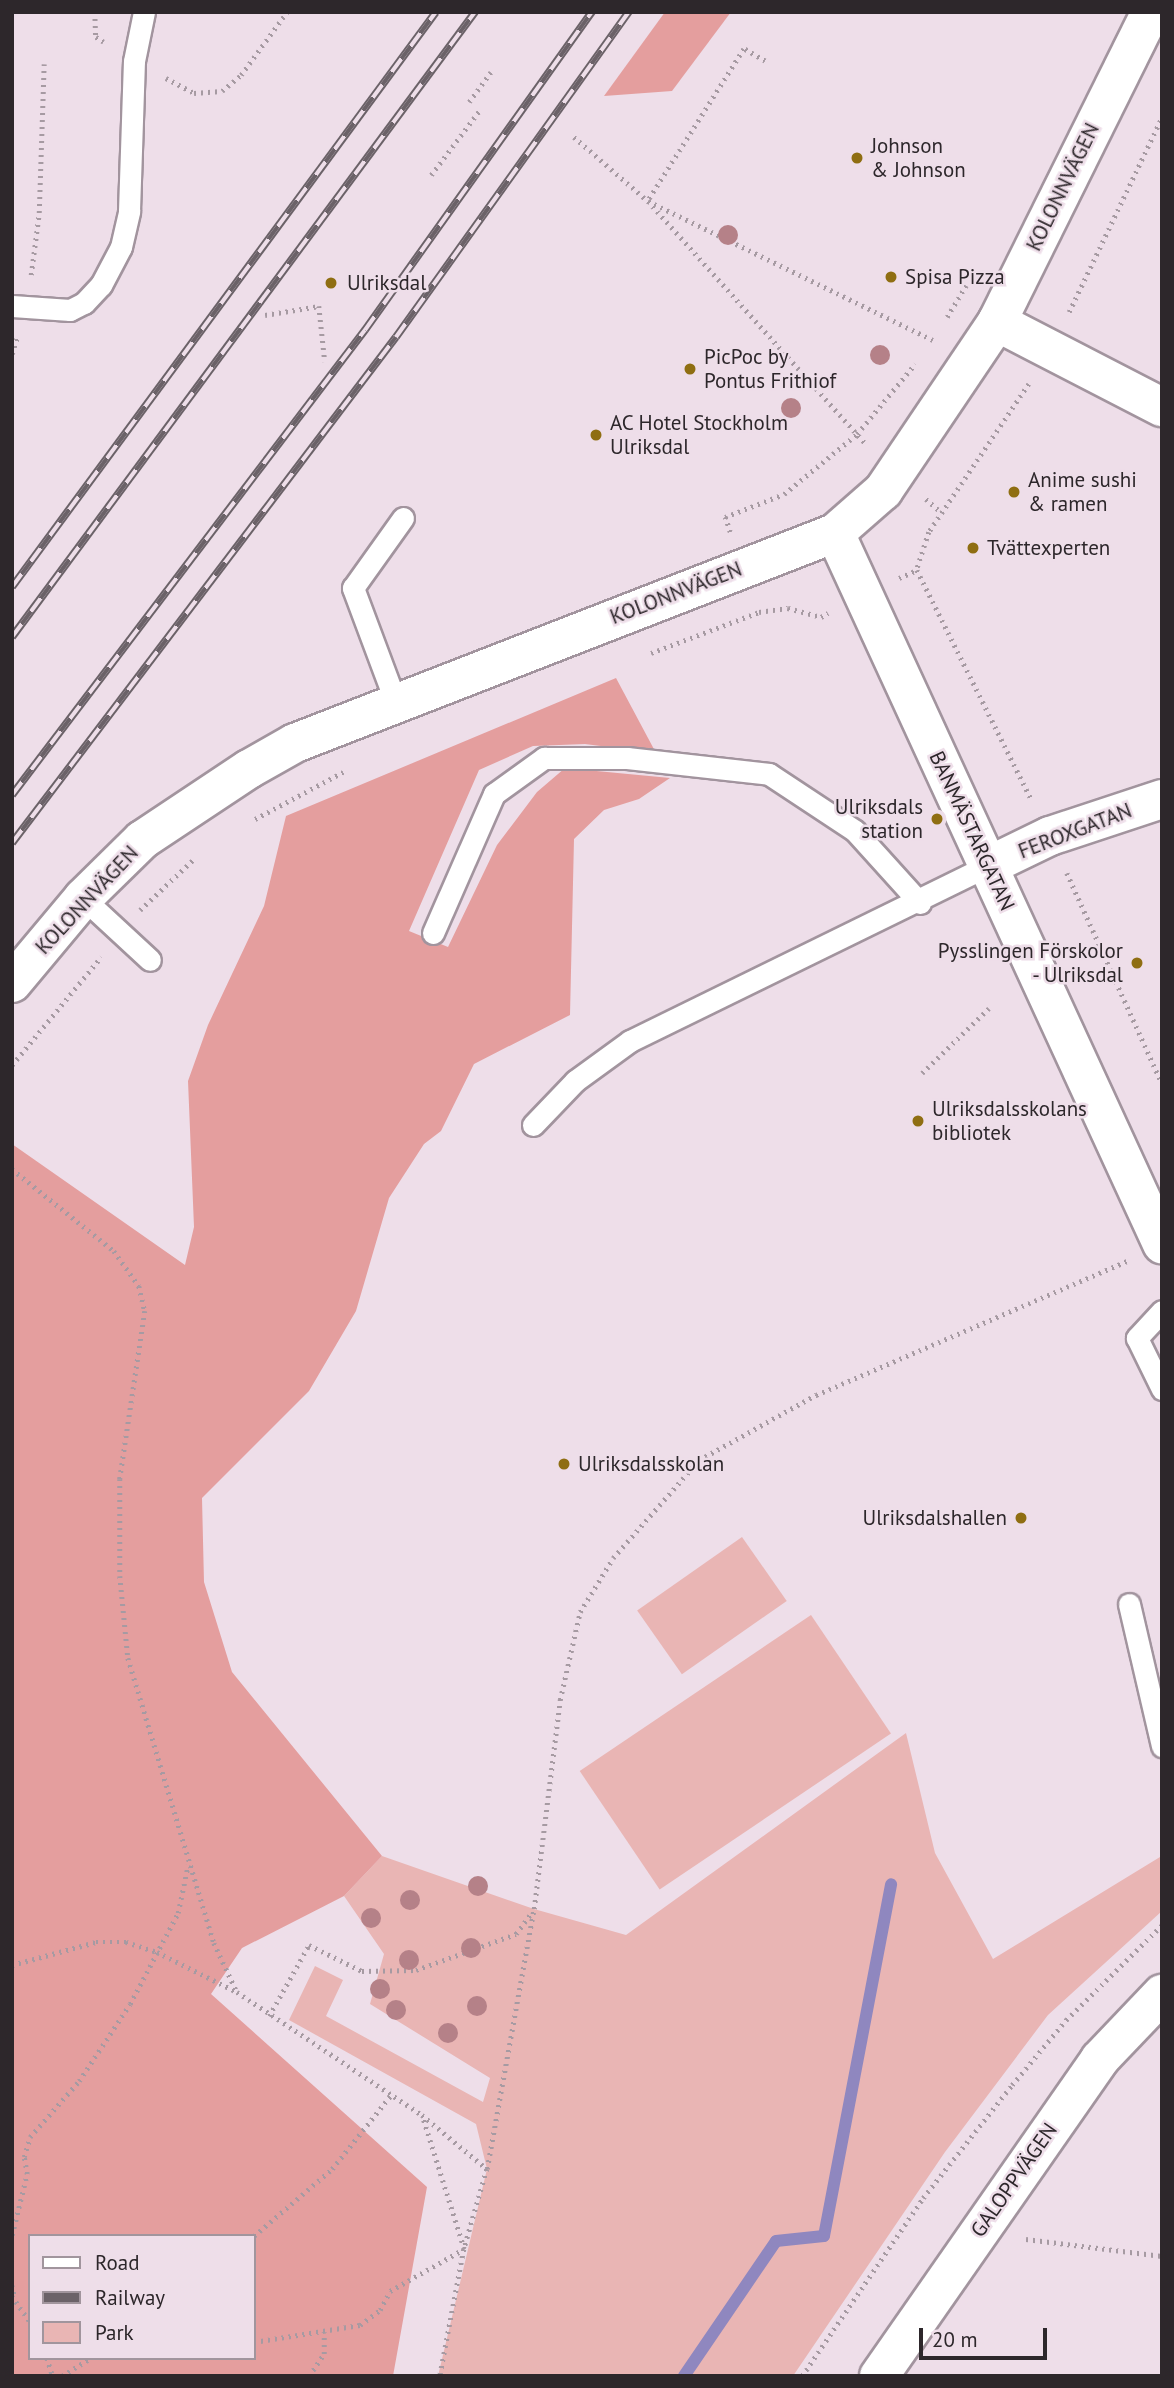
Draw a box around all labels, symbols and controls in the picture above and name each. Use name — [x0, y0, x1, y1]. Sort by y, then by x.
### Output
street label: KOLONNVÄGEN — [1021, 119, 1105, 255]
place label: Johnson & Johnson — [871, 133, 966, 183]
marker: Johnson & Johnson — [849, 150, 865, 166]
place label: Spisa Pizza — [905, 264, 1005, 290]
marker: Spisa Pizza — [883, 269, 899, 285]
place label: Ulriksdal — [347, 270, 426, 296]
marker: Ulriksdal — [321, 273, 341, 293]
place label: PicPoc by Pontus Frithiof — [704, 344, 836, 394]
marker: PicPoc by Pontus Frithiof — [682, 361, 698, 377]
place label: AC Hotel Stockholm Ulriksdal — [610, 410, 789, 460]
marker: AC Hotel Stockholm Ulriksdal — [588, 427, 604, 443]
place label: Anime sushi & ramen — [1028, 467, 1137, 517]
marker: Anime sushi & ramen — [1006, 484, 1022, 500]
place label: Tvättexperten — [987, 535, 1110, 561]
marker: Tvättexperten — [965, 540, 981, 556]
street label: KOLONNVÄGEN — [606, 556, 746, 630]
street label: BANMÄSTARGATAN — [924, 747, 1020, 915]
place label: Ulriksdals station — [835, 794, 923, 844]
street label: FEROXGATAN — [1015, 798, 1135, 864]
marker: Ulriksdals station — [929, 811, 945, 827]
street label: KOLONNVÄGEN — [30, 840, 144, 960]
place label: Pysslingen Förskolor - Ulriksdal — [938, 938, 1123, 988]
marker: Pysslingen Förskolor - Ulriksdal — [1129, 955, 1145, 971]
place label: Ulriksdalsskolans bibliotek — [932, 1096, 1087, 1146]
marker: Ulriksdalsskolans bibliotek — [910, 1113, 926, 1129]
place label: Ulriksdalsskolan — [578, 1451, 724, 1477]
marker: Ulriksdalsskolan — [556, 1456, 572, 1472]
place label: Ulriksdalshallen — [862, 1505, 1007, 1531]
marker: Ulriksdalshallen — [1013, 1510, 1029, 1526]
street label: GALOPPVÄGEN — [965, 2118, 1063, 2242]
legend — [28, 2234, 256, 2360]
text: Road — [95, 2249, 139, 2276]
text: Railway — [95, 2284, 165, 2311]
scale bar — [922, 2314, 1050, 2358]
text: Park — [95, 2319, 134, 2346]
text: 20 m — [932, 2326, 978, 2353]

